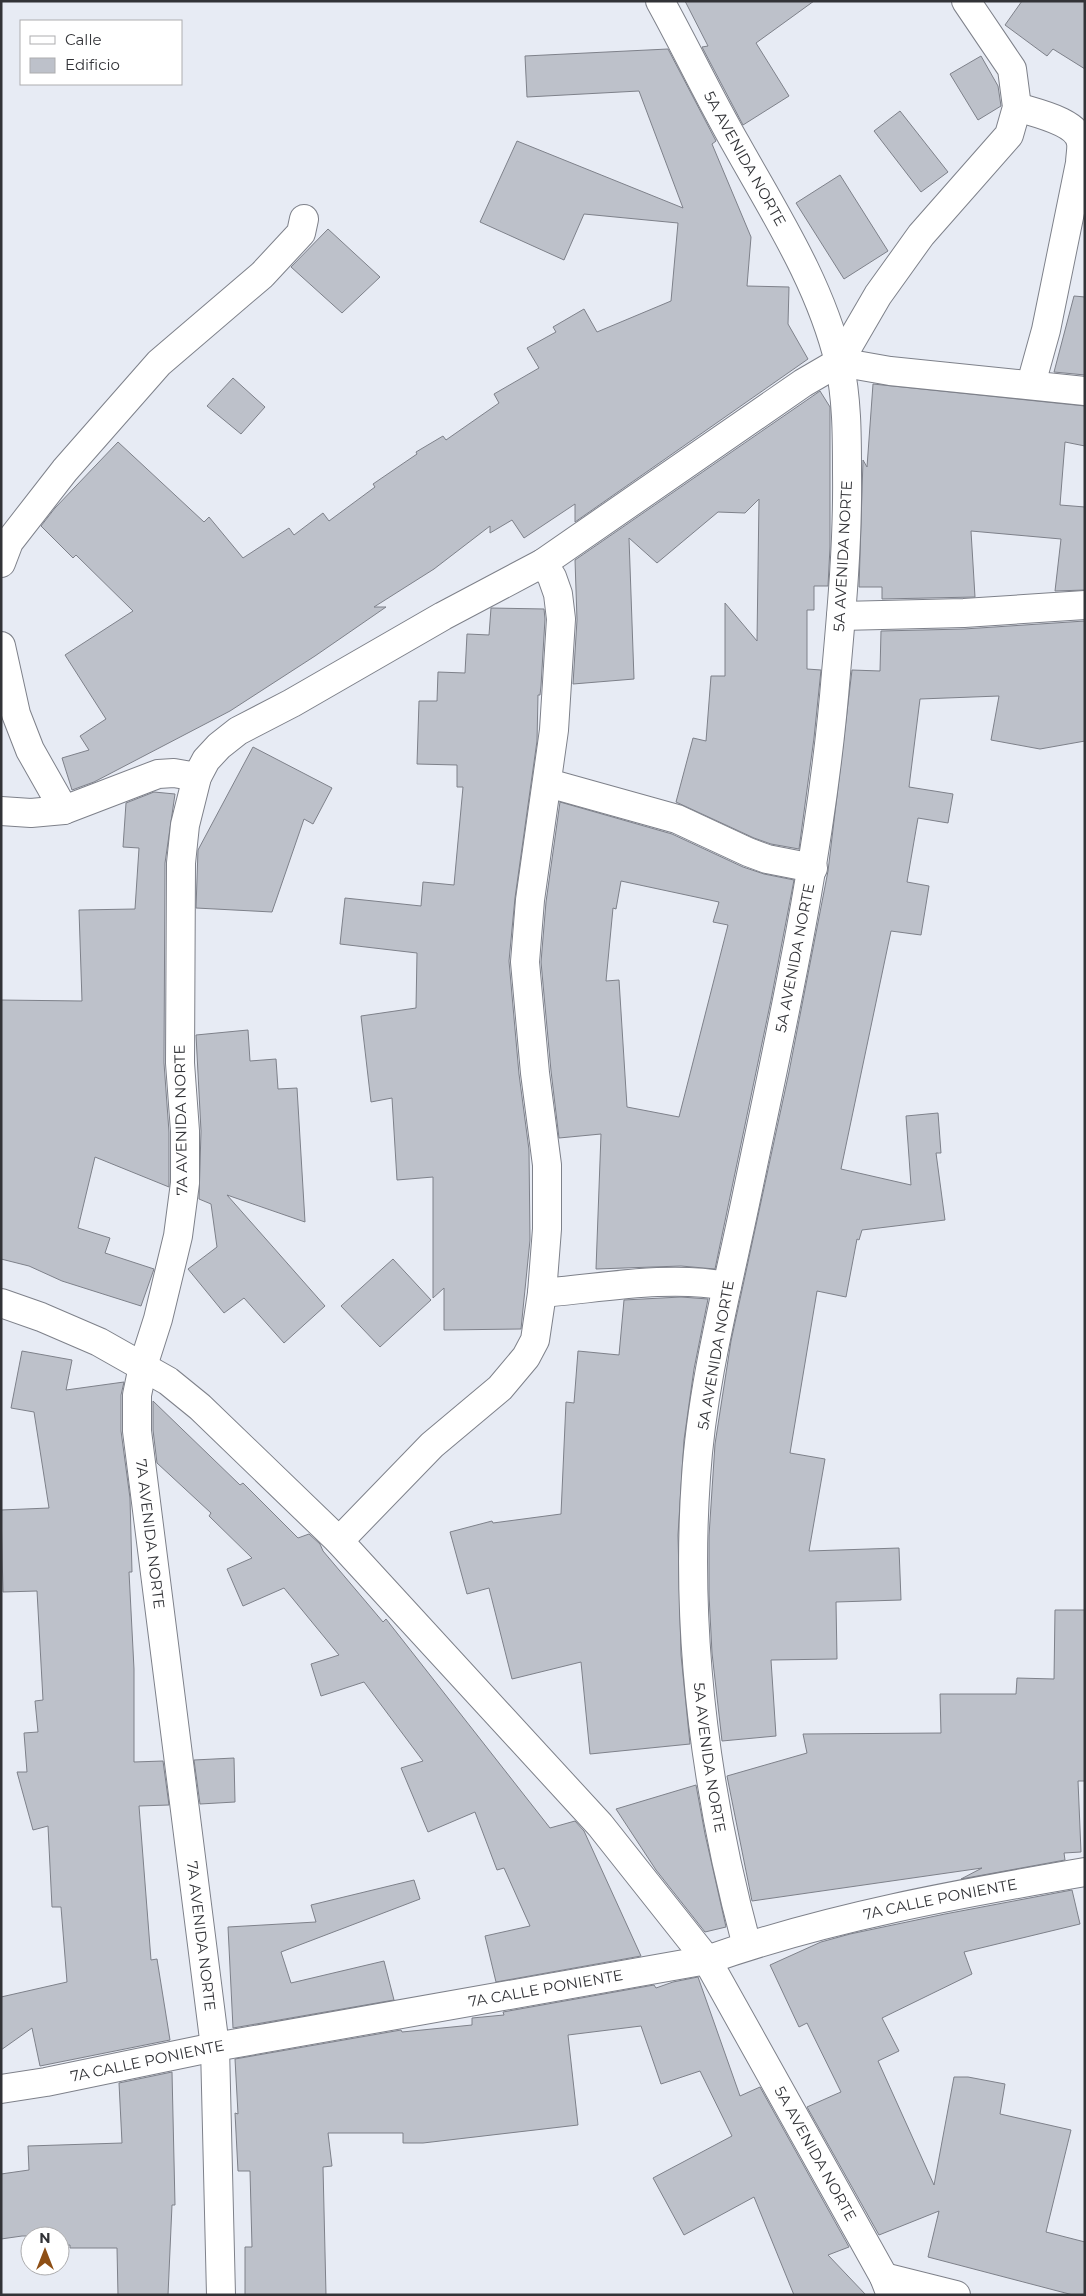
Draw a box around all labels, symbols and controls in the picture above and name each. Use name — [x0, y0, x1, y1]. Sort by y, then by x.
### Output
legend — [20, 20, 182, 85]
text: Calle — [65, 30, 102, 49]
text: Edificio — [65, 55, 120, 74]
street label: 5A AVENIDA NORTE — [700, 88, 791, 229]
street label: 5A AVENIDA NORTE — [829, 480, 856, 632]
street label: 5A AVENIDA NORTE — [771, 882, 818, 1034]
street label: 7A AVENIDA NORTE — [170, 1044, 191, 1196]
street label: 5A AVENIDA NORTE — [693, 1279, 738, 1431]
street label: 7A AVENIDA NORTE — [132, 1458, 169, 1610]
street label: 5A AVENIDA NORTE — [690, 1681, 730, 1834]
street label: 7A AVENIDA NORTE — [183, 1860, 220, 2012]
street label: 7A CALLE PONIENTE — [861, 1874, 1019, 1924]
street label: 7A CALLE PONIENTE — [467, 1965, 624, 2011]
street label: 7A CALLE PONIENTE — [69, 2036, 226, 2086]
street label: 5A AVENIDA NORTE — [770, 2083, 861, 2224]
north arrow — [20, 2226, 70, 2276]
text: N — [39, 2229, 51, 2247]

